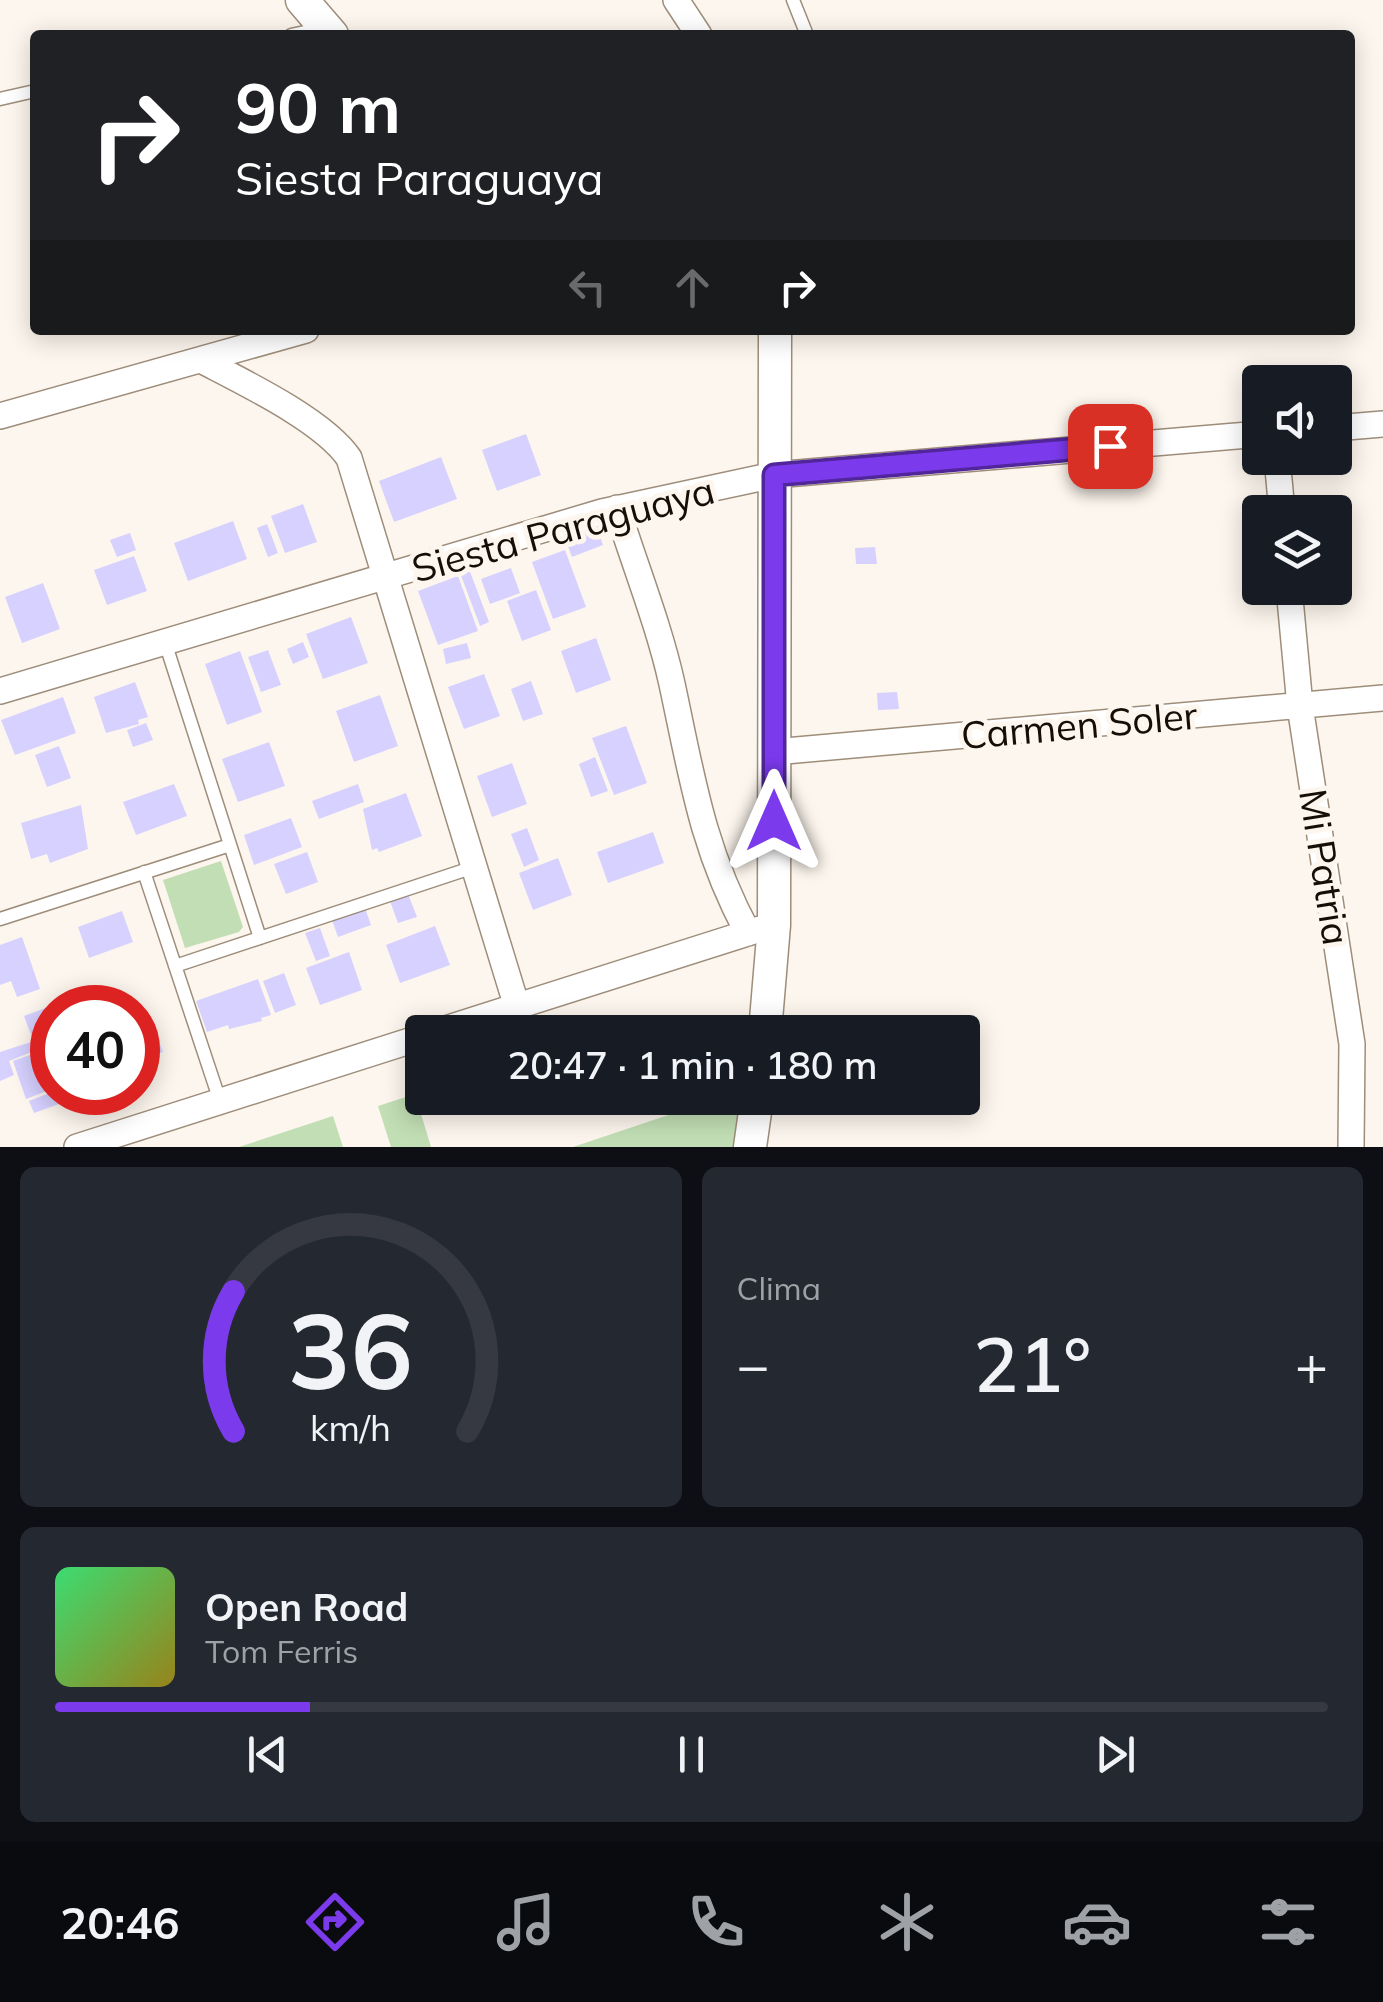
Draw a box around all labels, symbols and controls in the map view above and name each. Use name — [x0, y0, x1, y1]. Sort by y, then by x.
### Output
text: 90 m — [235, 63, 401, 151]
icon: right — [70, 70, 200, 200]
text: Siesta Paraguaya — [235, 150, 603, 206]
icon: left — [560, 260, 615, 315]
icon: ahead — [665, 260, 720, 315]
icon: right — [770, 260, 825, 315]
map controls — [1242, 365, 1352, 605]
button: sound — [1242, 365, 1352, 475]
pin — [1068, 404, 1153, 489]
icon: arrive — [1083, 419, 1138, 474]
street label: Siesta Paraguaya — [407, 466, 719, 592]
button: layers — [1242, 495, 1352, 605]
street label: Carmen Soler — [959, 691, 1199, 759]
position arrow — [722, 769, 826, 873]
street label: Mi Patria — [1289, 786, 1361, 948]
speed limit sign: 40 — [30, 985, 160, 1115]
text: 20:47 · 1 min · 180 m — [507, 1041, 878, 1089]
text: Clima — [737, 1268, 821, 1308]
text: 36 — [288, 1284, 413, 1415]
text: 21° — [973, 1317, 1091, 1411]
text: − — [737, 1330, 770, 1399]
text: + — [1295, 1330, 1328, 1399]
text: km/h — [310, 1405, 391, 1450]
text: Open Road — [205, 1583, 408, 1631]
text: Tom Ferris — [205, 1631, 358, 1671]
icon: previous — [240, 1727, 295, 1782]
icon: pause — [664, 1727, 719, 1782]
icon: next — [1088, 1727, 1143, 1782]
icon: directions — [300, 1887, 370, 1957]
icon: music — [491, 1887, 561, 1957]
icon: phone — [681, 1887, 751, 1957]
icon: climate — [872, 1887, 942, 1957]
icon: car — [1062, 1887, 1132, 1957]
icon: filters — [1253, 1887, 1323, 1957]
text: 20:46 — [60, 1894, 179, 1950]

